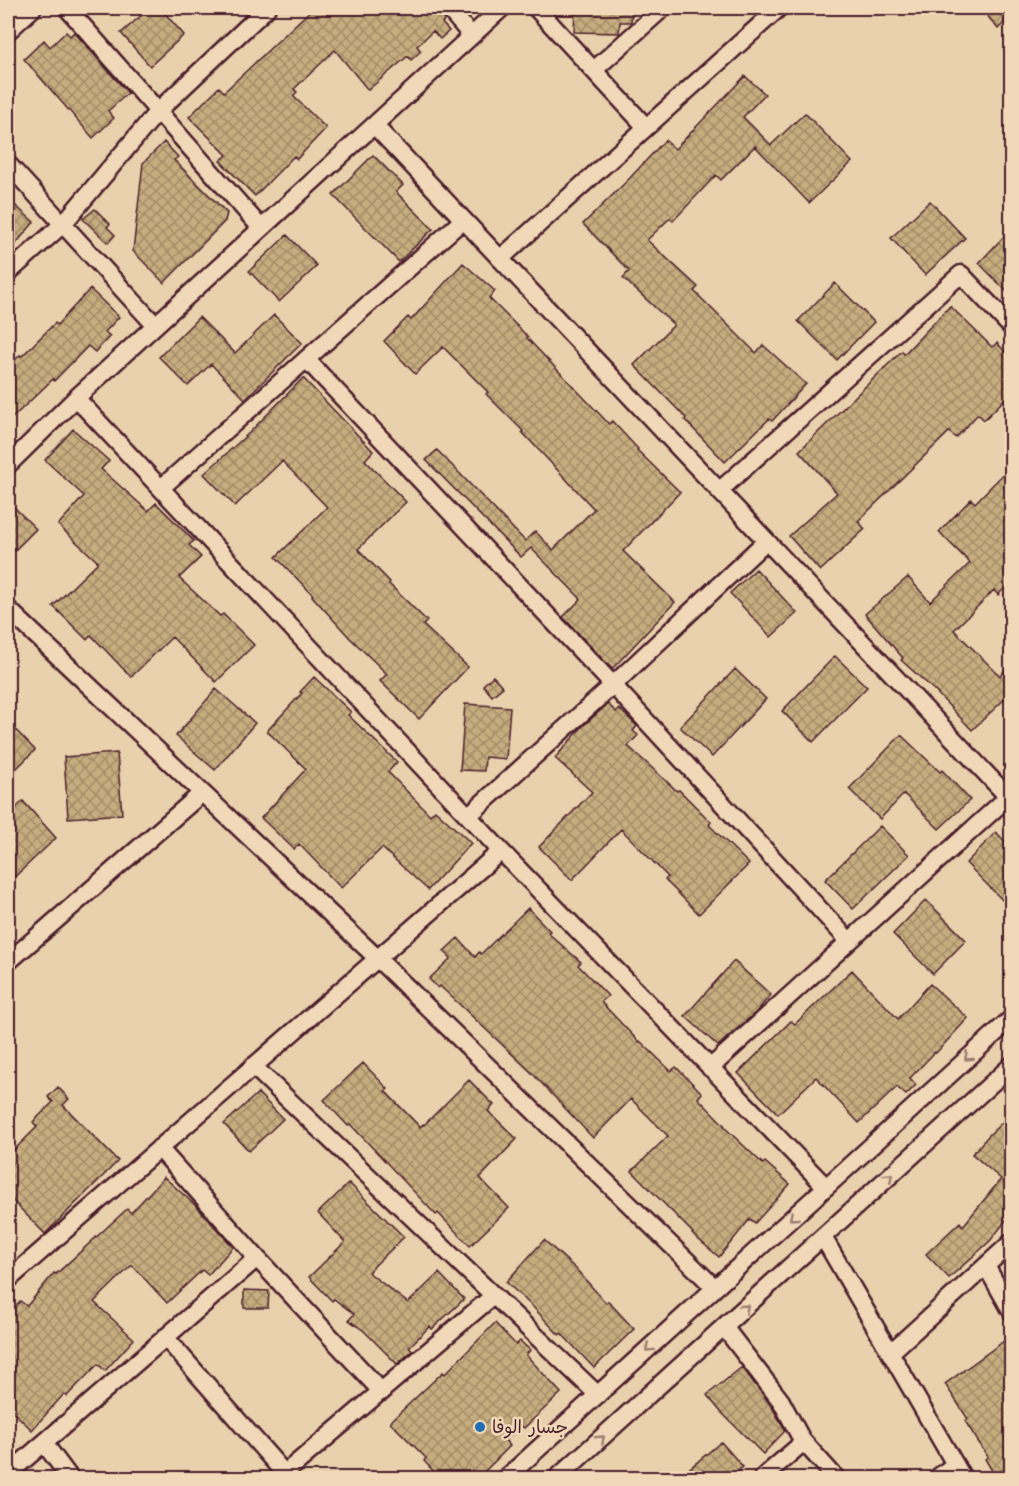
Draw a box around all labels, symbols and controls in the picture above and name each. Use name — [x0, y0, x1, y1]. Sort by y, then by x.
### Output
one-way arrow — [965, 1050, 976, 1061]
one-way arrow — [882, 1173, 893, 1184]
one-way arrow — [789, 1210, 800, 1221]
one-way arrow — [738, 1304, 749, 1315]
one-way arrow — [645, 1341, 656, 1352]
place label: جسار الوفا — [492, 1415, 568, 1440]
marker: جسار الوفا — [473, 1420, 487, 1434]
one-way arrow — [594, 1435, 604, 1446]

